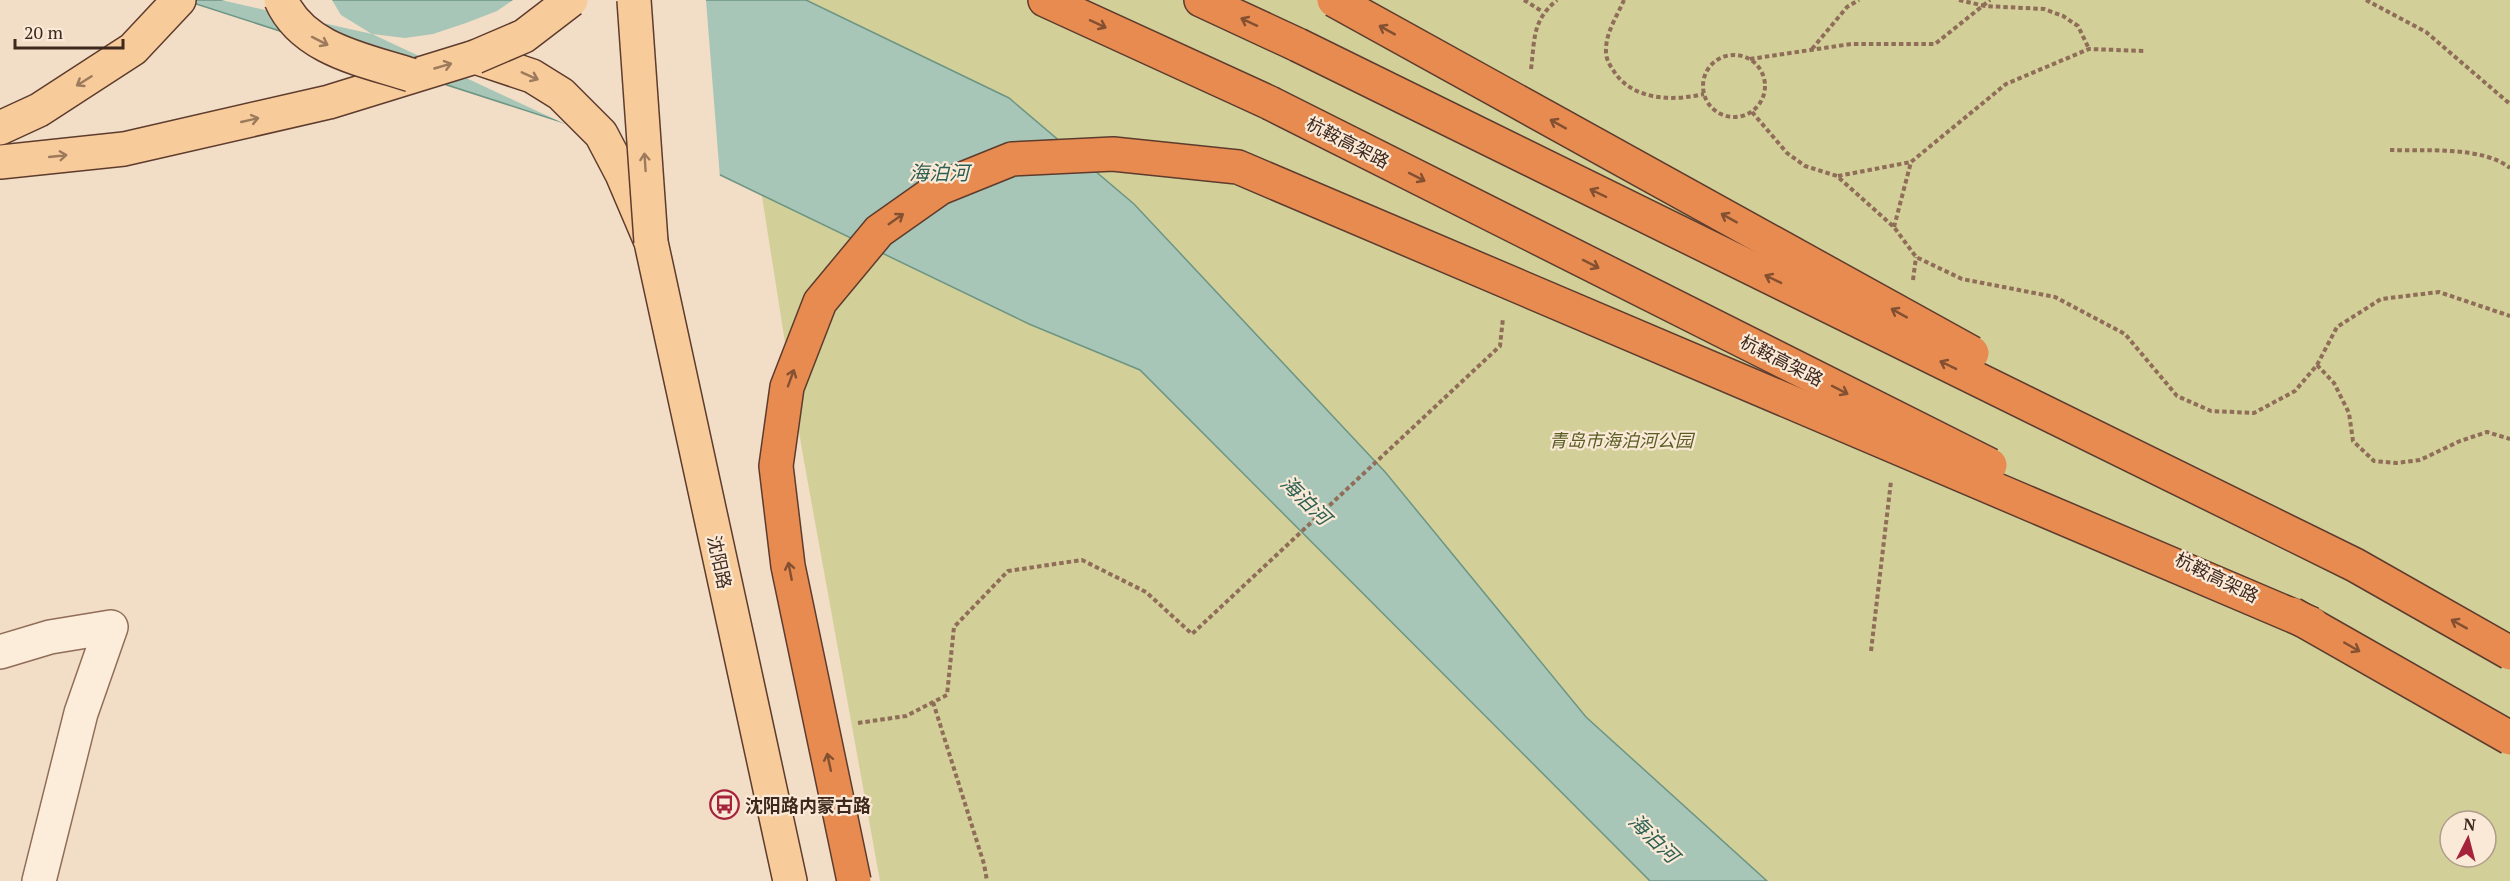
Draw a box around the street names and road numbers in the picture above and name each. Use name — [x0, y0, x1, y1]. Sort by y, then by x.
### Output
street label: 杭鞍高架路 — [1302, 111, 1394, 173]
street label: 杭鞍高架路 — [1736, 329, 1828, 391]
street label: 沈阳路 — [703, 533, 737, 591]
street label: 杭鞍高架路 — [2171, 546, 2263, 608]

